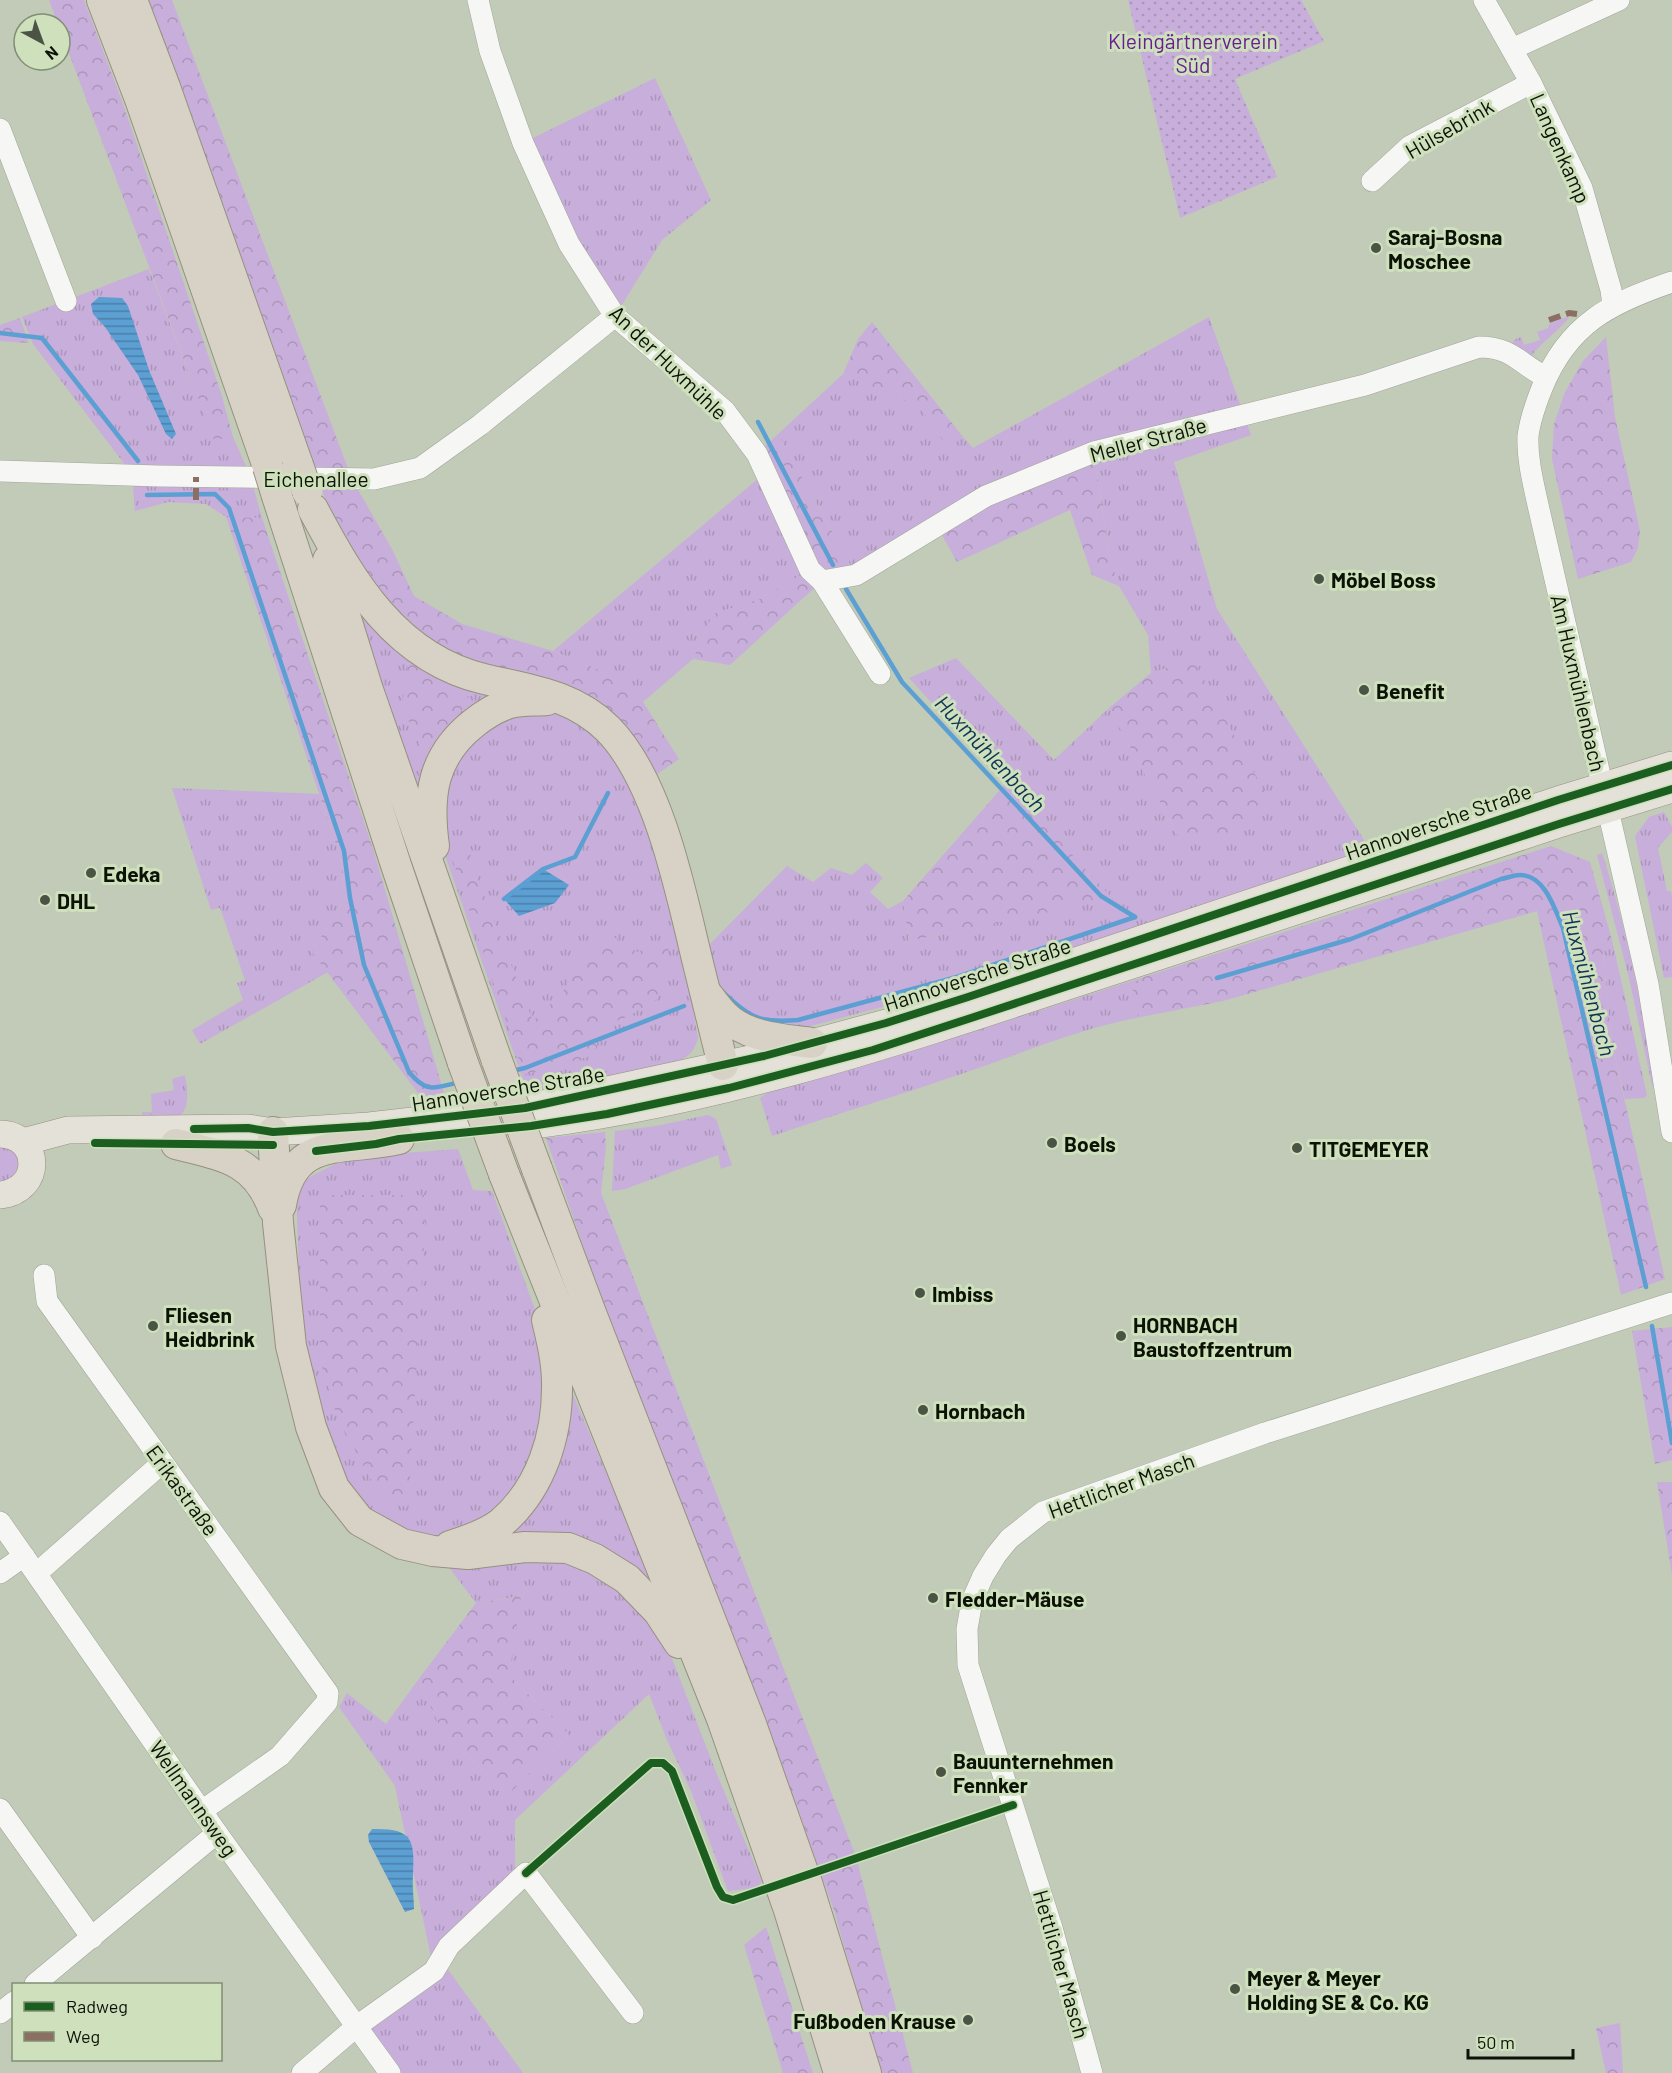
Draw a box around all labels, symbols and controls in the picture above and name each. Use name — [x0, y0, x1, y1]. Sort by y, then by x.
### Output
north arrow — [12, 12, 72, 72]
park label: Kleingärtnerverein Süd — [1108, 28, 1278, 77]
text: N — [42, 43, 62, 64]
street label: Langenkamp — [1526, 89, 1596, 207]
street label: Hülsebrink — [1401, 93, 1497, 163]
place label: Saraj-Bosna Moschee — [1388, 224, 1502, 273]
marker: Saraj-Bosna Moschee — [1369, 241, 1383, 255]
street label: An der Huxmühle — [605, 300, 733, 424]
street label: Meller Straße — [1087, 411, 1209, 467]
street label: Eichenallee — [263, 466, 369, 491]
place label: Möbel Boss — [1331, 567, 1436, 592]
marker: Möbel Boss — [1312, 572, 1326, 586]
street label: Am Huxmühlenbach — [1546, 592, 1612, 774]
place label: Benefit — [1376, 678, 1445, 703]
marker: Benefit — [1357, 683, 1371, 697]
water label: Huxmühlenbach — [930, 689, 1052, 817]
street label: Hannoversche Straße — [1342, 777, 1534, 865]
place label: Edeka — [103, 861, 160, 886]
marker: Edeka — [84, 866, 98, 880]
place label: DHL — [57, 888, 95, 913]
marker: DHL — [38, 893, 52, 907]
water label: Huxmühlenbach — [1558, 907, 1622, 1059]
street label: Hannoversche Straße — [880, 932, 1074, 1016]
street label: Hannoversche Straße — [410, 1060, 606, 1116]
place label: Boels — [1064, 1131, 1116, 1156]
marker: Boels — [1045, 1136, 1059, 1150]
place label: TITGEMEYER — [1309, 1136, 1429, 1161]
marker: TITGEMEYER — [1290, 1141, 1304, 1155]
place label: Imbiss — [932, 1281, 993, 1306]
marker: Imbiss — [913, 1286, 927, 1300]
place label: Fliesen Heidbrink — [165, 1302, 255, 1351]
place label: HORNBACH Baustoffzentrum — [1133, 1312, 1292, 1361]
marker: Fliesen Heidbrink — [146, 1319, 160, 1333]
marker: HORNBACH Baustoffzentrum — [1114, 1329, 1128, 1343]
place label: Hornbach — [935, 1398, 1025, 1423]
marker: Hornbach — [916, 1403, 930, 1417]
street label: Erikastraße — [142, 1440, 224, 1540]
street label: Hettlicher Masch — [1045, 1447, 1197, 1523]
place label: Fledder-Mäuse — [945, 1586, 1085, 1611]
marker: Fledder-Mäuse — [926, 1591, 940, 1605]
street label: Wellmannsweg — [145, 1735, 243, 1861]
place label: Bauunternehmen Fennker — [953, 1748, 1114, 1797]
marker: Bauunternehmen Fennker — [934, 1765, 948, 1779]
street label: Hettlicher Masch — [1029, 1887, 1095, 2041]
place label: Meyer & Meyer Holding SE & Co. KG — [1247, 1965, 1429, 2014]
marker: Meyer & Meyer Holding SE & Co. KG — [1228, 1982, 1242, 1996]
legend — [12, 1983, 222, 2061]
text: Radweg — [66, 1995, 128, 2017]
place label: Fußboden Krause — [793, 2008, 956, 2033]
marker: Fußboden Krause — [961, 2013, 975, 2027]
scale bar — [1468, 2022, 1573, 2060]
text: Weg — [66, 2025, 100, 2047]
text: 50 m — [1477, 2031, 1515, 2053]

